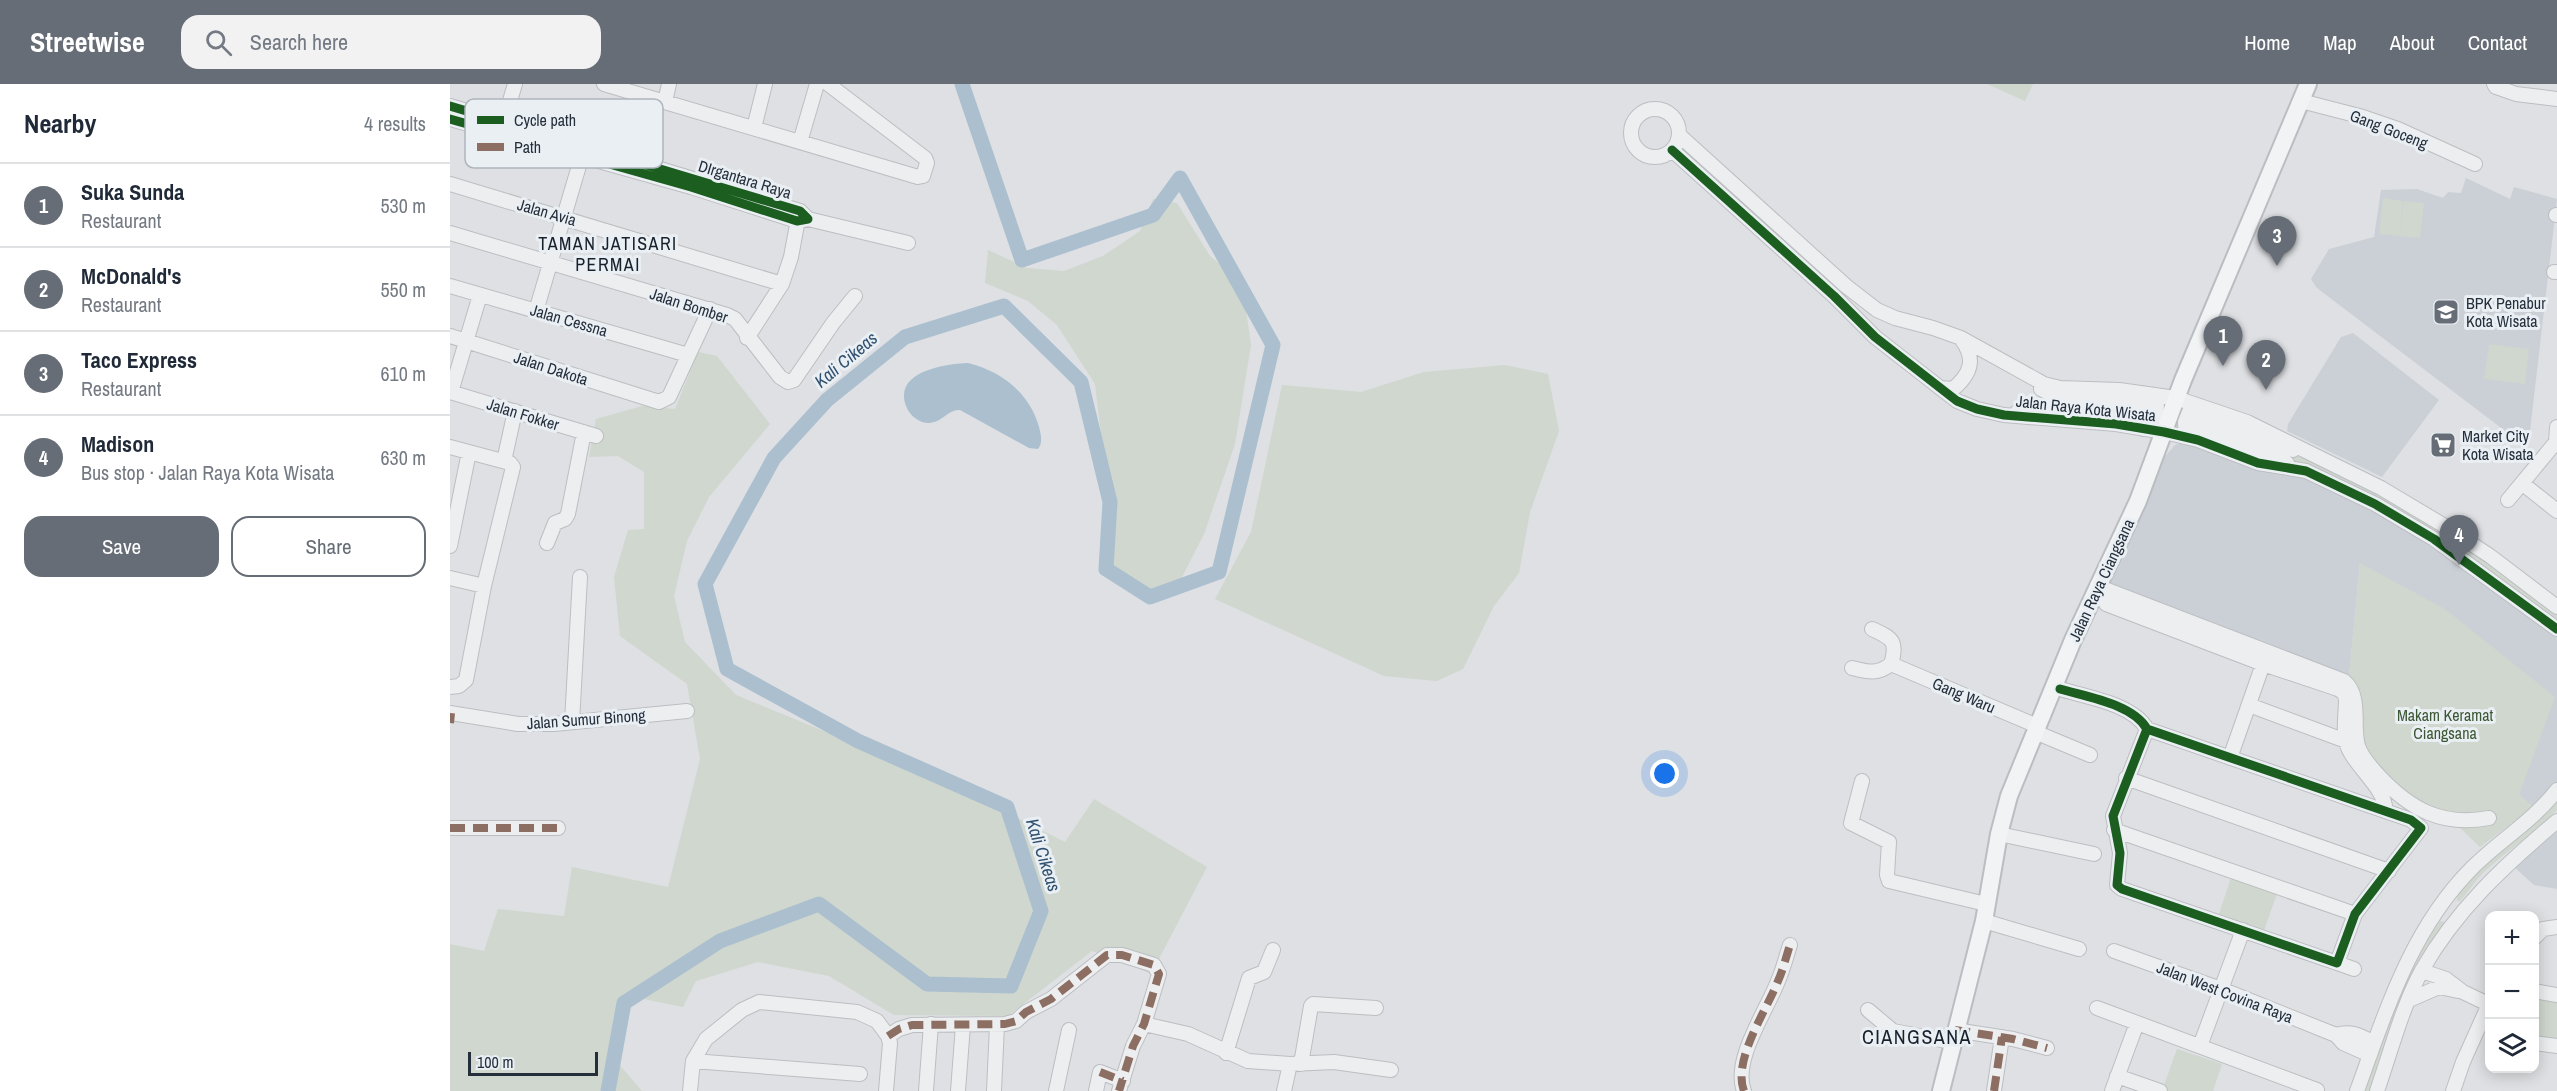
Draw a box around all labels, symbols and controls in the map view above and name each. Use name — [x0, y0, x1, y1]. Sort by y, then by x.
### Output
search box — [181, 15, 601, 69]
text: Streetwise — [30, 23, 145, 61]
icon: search — [202, 26, 235, 59]
text: Search here — [250, 27, 348, 57]
text: Home — [2244, 28, 2290, 57]
text: Map — [2323, 28, 2357, 57]
text: About — [2390, 28, 2435, 57]
text: Contact — [2468, 28, 2527, 57]
legend — [465, 99, 663, 168]
street label: Gang Goceng — [2347, 104, 2432, 154]
text: Nearby — [24, 106, 96, 141]
text: Cycle path — [514, 109, 576, 131]
text: 4 results — [364, 110, 426, 137]
text: Path — [514, 136, 541, 158]
street label: DIrgantara Raya — [696, 154, 795, 204]
text: Suka Sunda — [81, 177, 184, 207]
text: 1 — [39, 192, 48, 219]
text: 530 m — [380, 192, 426, 219]
street label: Jalan Avia — [515, 193, 580, 231]
text: Restaurant — [81, 207, 161, 234]
pin: 3 — [2258, 216, 2296, 266]
district label: TAMAN JATISARI PERMAI — [538, 231, 678, 277]
text: McDonald's — [81, 261, 182, 291]
text: 2 — [39, 276, 48, 303]
text: 550 m — [380, 276, 426, 303]
street label: Jalan Bomber — [647, 282, 731, 328]
text: Restaurant — [81, 291, 161, 318]
place label: BPK Penabur Kota Wisata — [2466, 292, 2546, 332]
school or university icon: BPK Penabur Kota Wisata — [2431, 297, 2461, 327]
street label: Jalan Cessna — [528, 298, 611, 342]
pin: 1 — [2204, 316, 2242, 366]
water label: Kali Cikeas — [809, 326, 883, 393]
pin: 2 — [2246, 340, 2286, 390]
text: Taco Express — [81, 345, 197, 375]
street label: Jalan Dakota — [511, 346, 591, 391]
text: 3 — [39, 360, 48, 387]
text: 610 m — [380, 360, 426, 387]
text: Restaurant — [81, 375, 161, 402]
street label: Jalan Raya Kota Wisata — [2015, 390, 2158, 426]
street label: Jalan Fokker — [484, 393, 562, 436]
place label: Market City Kota Wisata — [2462, 425, 2534, 465]
text: Madison — [81, 429, 154, 459]
supermarket icon: Market City Kota Wisata — [2428, 430, 2458, 460]
text: 4 — [39, 444, 48, 471]
text: 630 m — [380, 444, 426, 471]
text: Bus stop · Jalan Raya Kota Wisata — [81, 459, 334, 486]
street label: Jalan Raya Ciangsana — [2063, 515, 2139, 645]
button: Save — [24, 516, 219, 577]
button: Share — [231, 516, 426, 577]
pin: 4 — [2440, 516, 2478, 565]
street label: Gang Waru — [1929, 672, 1999, 718]
street label: Jalan Sumur Binong — [526, 704, 647, 734]
park label: Makam Keramat Ciangsana — [2397, 704, 2493, 744]
your location — [1650, 759, 1679, 788]
water label: Kali Cikeas — [1020, 815, 1067, 895]
map controls — [2485, 911, 2539, 1073]
button: + — [2485, 911, 2539, 965]
street label: Jalan West Covina Raya — [2154, 956, 2297, 1028]
button: − — [2485, 965, 2539, 1019]
button: layers — [2485, 1019, 2539, 1073]
district label: CIANGSANA — [1862, 1023, 1972, 1050]
scale bar — [468, 1049, 598, 1076]
text: 100 m — [477, 1051, 513, 1073]

